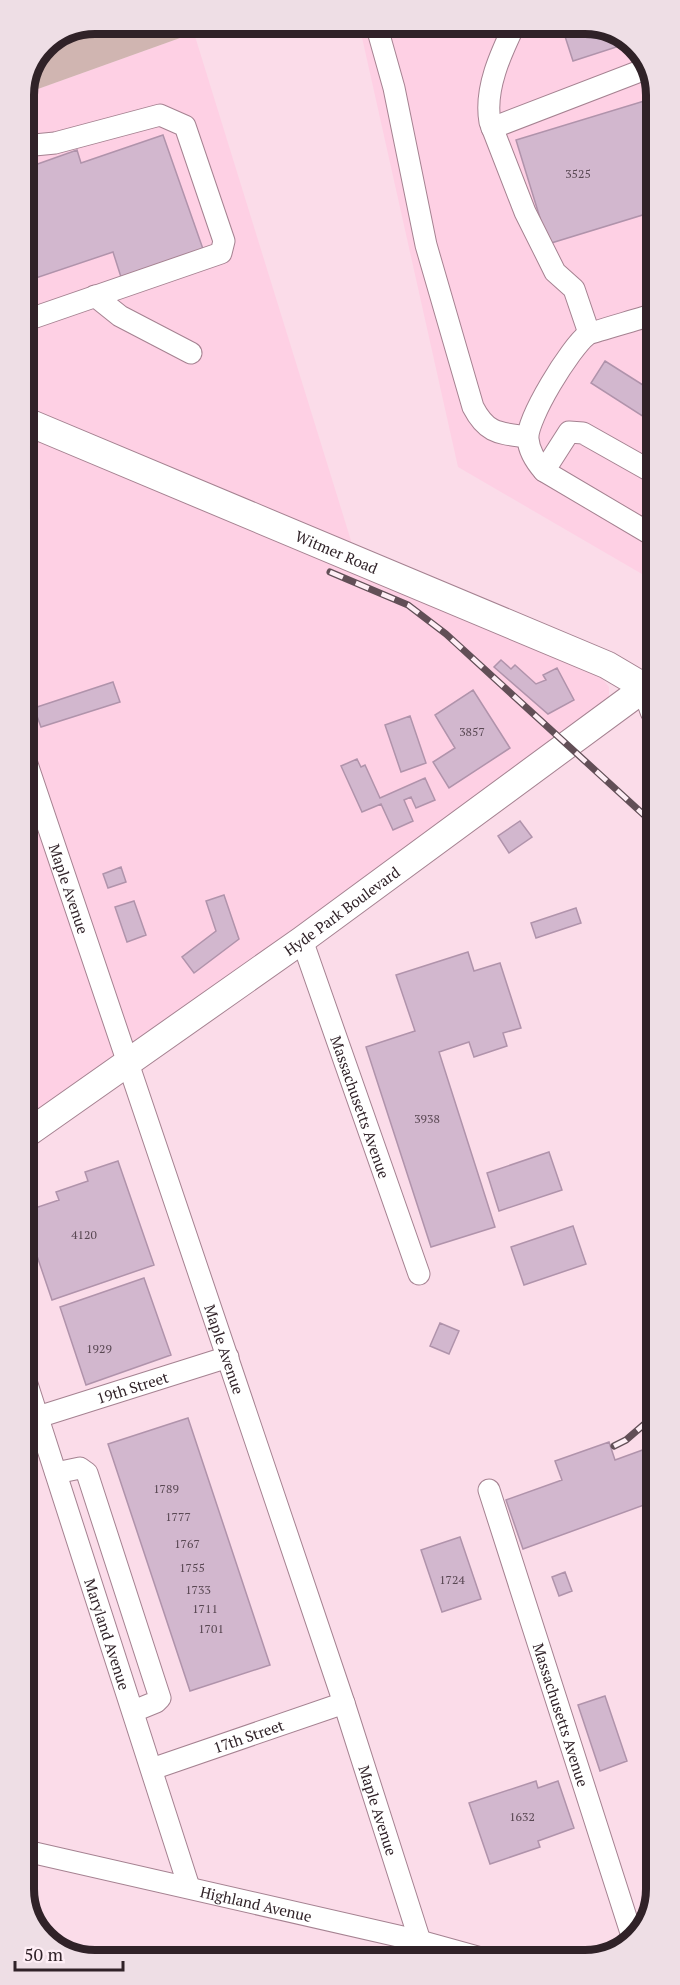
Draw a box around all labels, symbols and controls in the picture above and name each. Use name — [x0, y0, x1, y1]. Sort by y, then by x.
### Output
house number: 3525 — [565, 166, 591, 181]
street label: Witmer Road — [292, 526, 381, 578]
house number: 3857 — [459, 724, 485, 739]
street label: Maple Avenue — [45, 841, 94, 936]
street label: Hyde Park Boulevard — [280, 862, 404, 960]
street label: Massachusetts Avenue — [326, 1033, 395, 1181]
house number: 3938 — [414, 1111, 440, 1126]
house number: 4120 — [71, 1227, 97, 1242]
street label: Maple Avenue — [200, 1302, 249, 1397]
house number: 1929 — [86, 1341, 112, 1356]
street label: 19th Street — [94, 1366, 171, 1408]
house number: 1789 — [153, 1481, 179, 1496]
house number: 1777 — [165, 1509, 191, 1524]
house number: 1767 — [174, 1536, 200, 1551]
house number: 1755 — [179, 1560, 205, 1575]
house number: 1724 — [439, 1572, 465, 1587]
street label: Maryland Avenue — [80, 1576, 135, 1692]
house number: 1733 — [185, 1582, 211, 1597]
house number: 1711 — [192, 1601, 218, 1616]
house number: 1701 — [198, 1621, 224, 1636]
street label: Massachusetts Avenue — [529, 1640, 593, 1789]
street label: 17th Street — [210, 1714, 287, 1757]
street label: Maple Avenue — [354, 1763, 402, 1858]
house number: 1632 — [509, 1809, 535, 1824]
street label: Highland Avenue — [198, 1881, 314, 1926]
scale bar — [15, 1934, 123, 1972]
text: 50 m — [24, 1942, 64, 1966]

